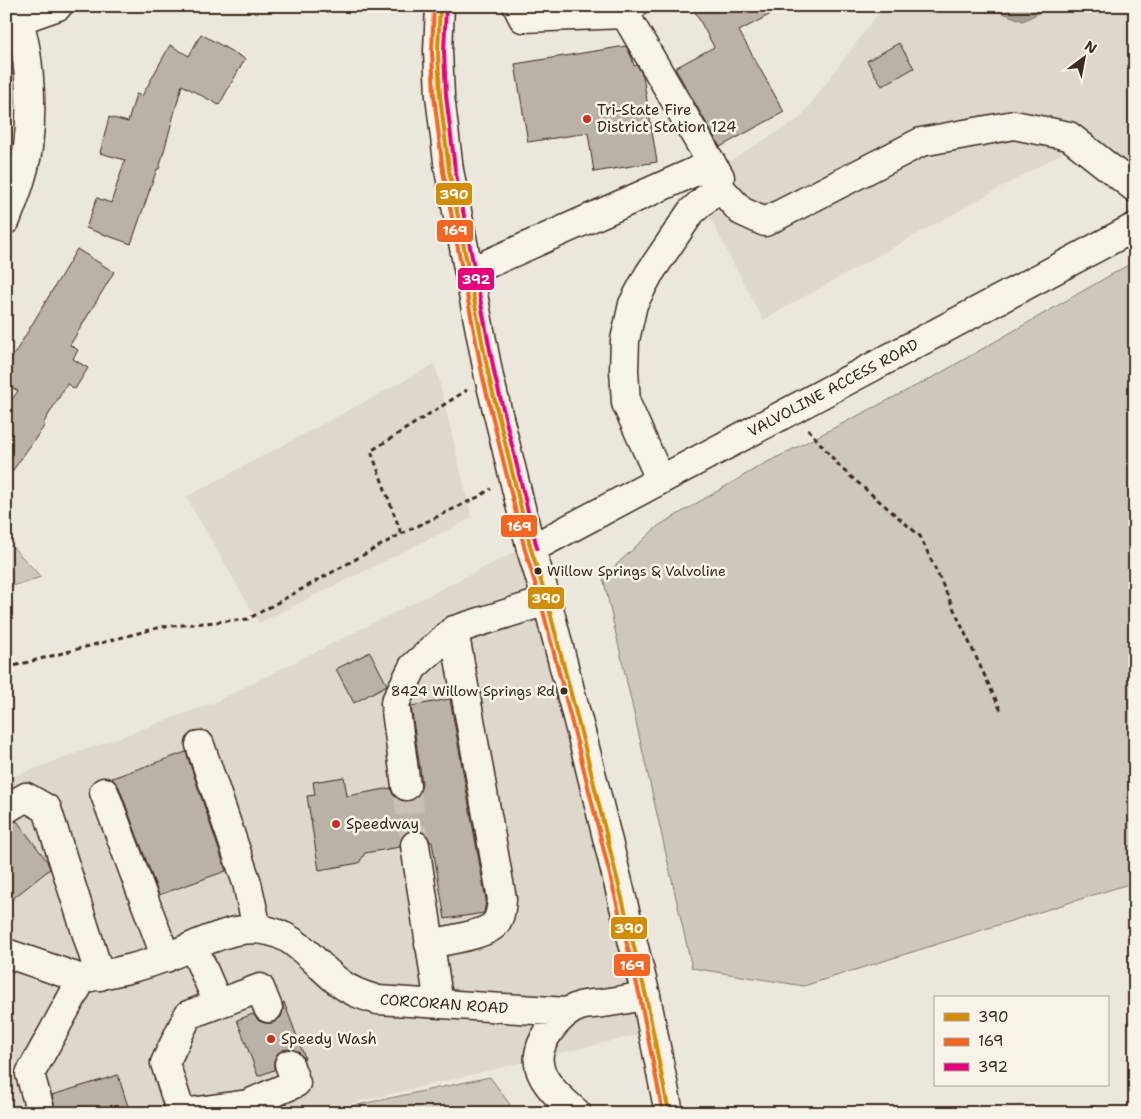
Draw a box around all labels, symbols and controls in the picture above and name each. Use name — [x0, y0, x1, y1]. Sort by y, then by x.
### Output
north arrow — [1058, 32, 1108, 82]
text: N — [1081, 36, 1100, 58]
place label: Tri-State Fire District Station 124 — [597, 100, 737, 137]
marker: Tri-State Fire District Station 124 — [581, 113, 593, 125]
line badge: 390 — [435, 182, 473, 206]
text: 390 — [440, 185, 469, 203]
line badge: 169 — [436, 219, 474, 243]
text: 169 — [442, 221, 468, 239]
line badge: 392 — [457, 267, 495, 291]
text: 392 — [462, 270, 491, 288]
street label: VALVOLINE ACCESS ROAD — [744, 334, 922, 442]
line badge: 169 — [500, 514, 538, 538]
text: 169 — [506, 517, 532, 535]
place label: Willow Springs & Valvoline — [547, 562, 726, 580]
marker: Willow Springs & Valvoline — [533, 566, 543, 576]
line badge: 390 — [527, 586, 565, 610]
text: 390 — [532, 589, 561, 607]
place label: 8424 Willow Springs Rd — [391, 682, 555, 700]
marker: 8424 Willow Springs Rd — [559, 686, 569, 696]
place label: Speedway — [346, 814, 419, 834]
marker: Speedway — [330, 818, 342, 830]
line badge: 390 — [610, 916, 648, 940]
text: 390 — [615, 919, 644, 937]
line badge: 169 — [613, 953, 651, 977]
text: 169 — [619, 956, 645, 974]
street label: CORCORAN ROAD — [379, 990, 509, 1018]
legend — [934, 996, 1108, 1086]
text: 390 — [978, 1007, 1008, 1027]
place label: Speedy Wash — [281, 1029, 377, 1049]
text: 169 — [978, 1031, 1004, 1051]
marker: Speedy Wash — [265, 1033, 277, 1045]
text: 392 — [978, 1057, 1008, 1077]

